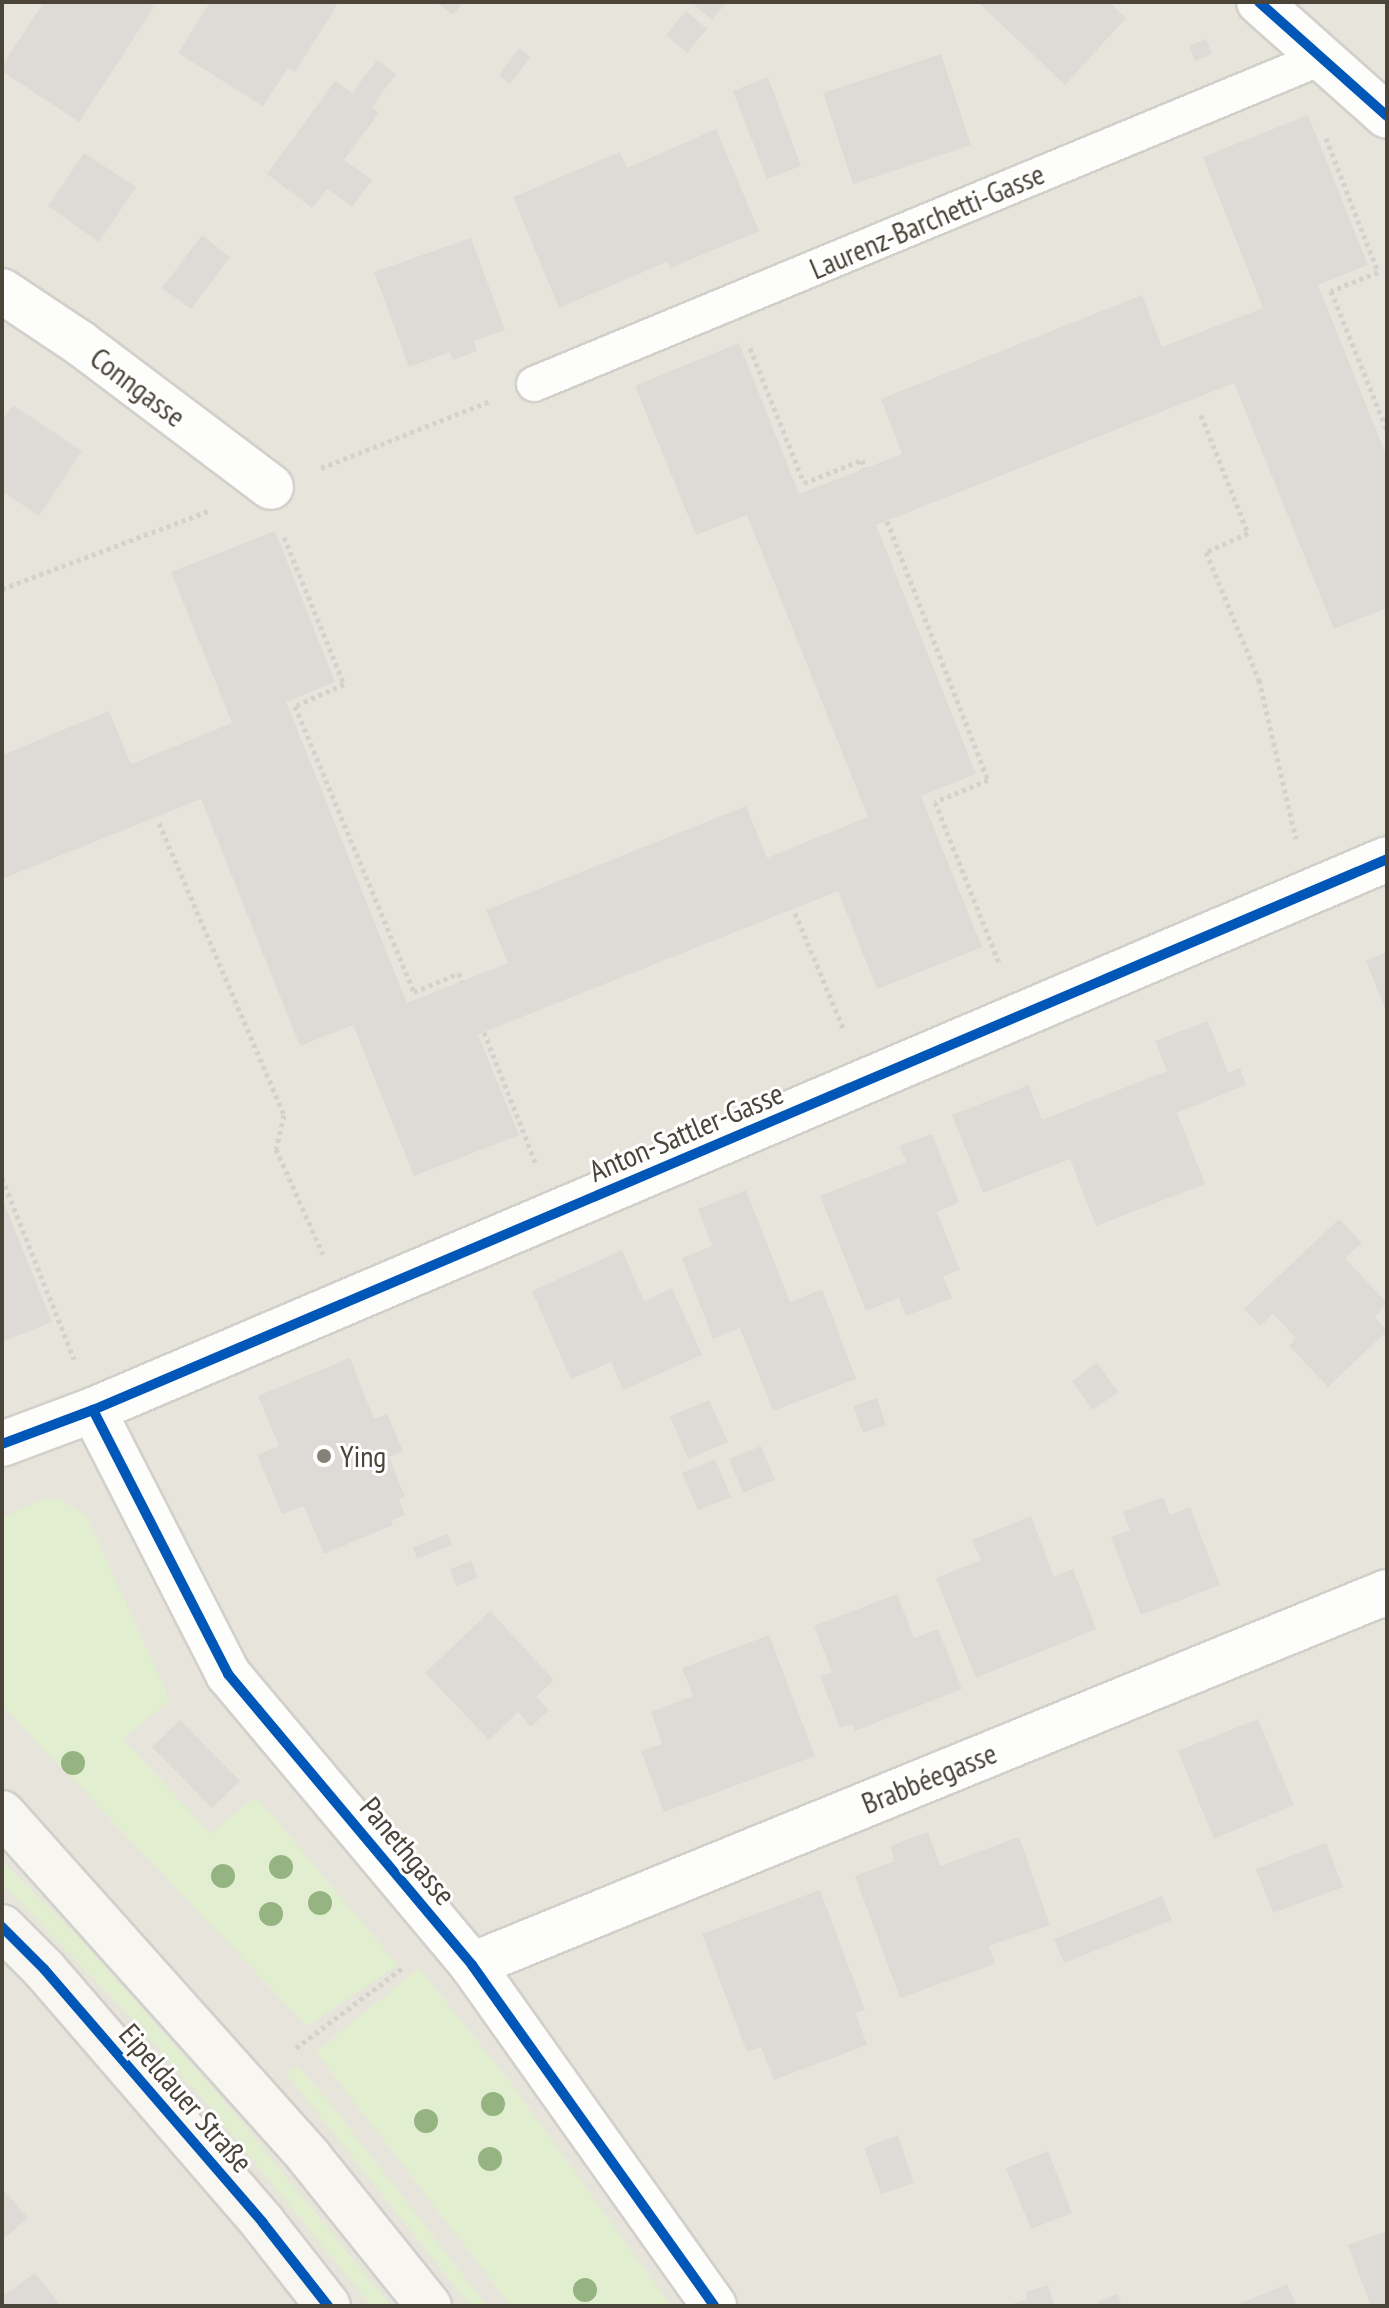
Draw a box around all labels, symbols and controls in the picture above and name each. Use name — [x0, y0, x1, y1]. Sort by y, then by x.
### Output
street label: Laurenz-Barchetti-Gasse — [804, 155, 1050, 287]
street label: Conngasse — [83, 340, 193, 434]
street label: Anton-Sattler-Gasse — [584, 1075, 788, 1189]
place label: Ying — [340, 1438, 386, 1474]
marker: Ying — [315, 1447, 333, 1465]
street label: Brabbéegasse — [856, 1735, 1002, 1821]
street label: Panethgasse — [353, 1790, 463, 1912]
street label: Eipeldauer Straße — [112, 2016, 260, 2180]

